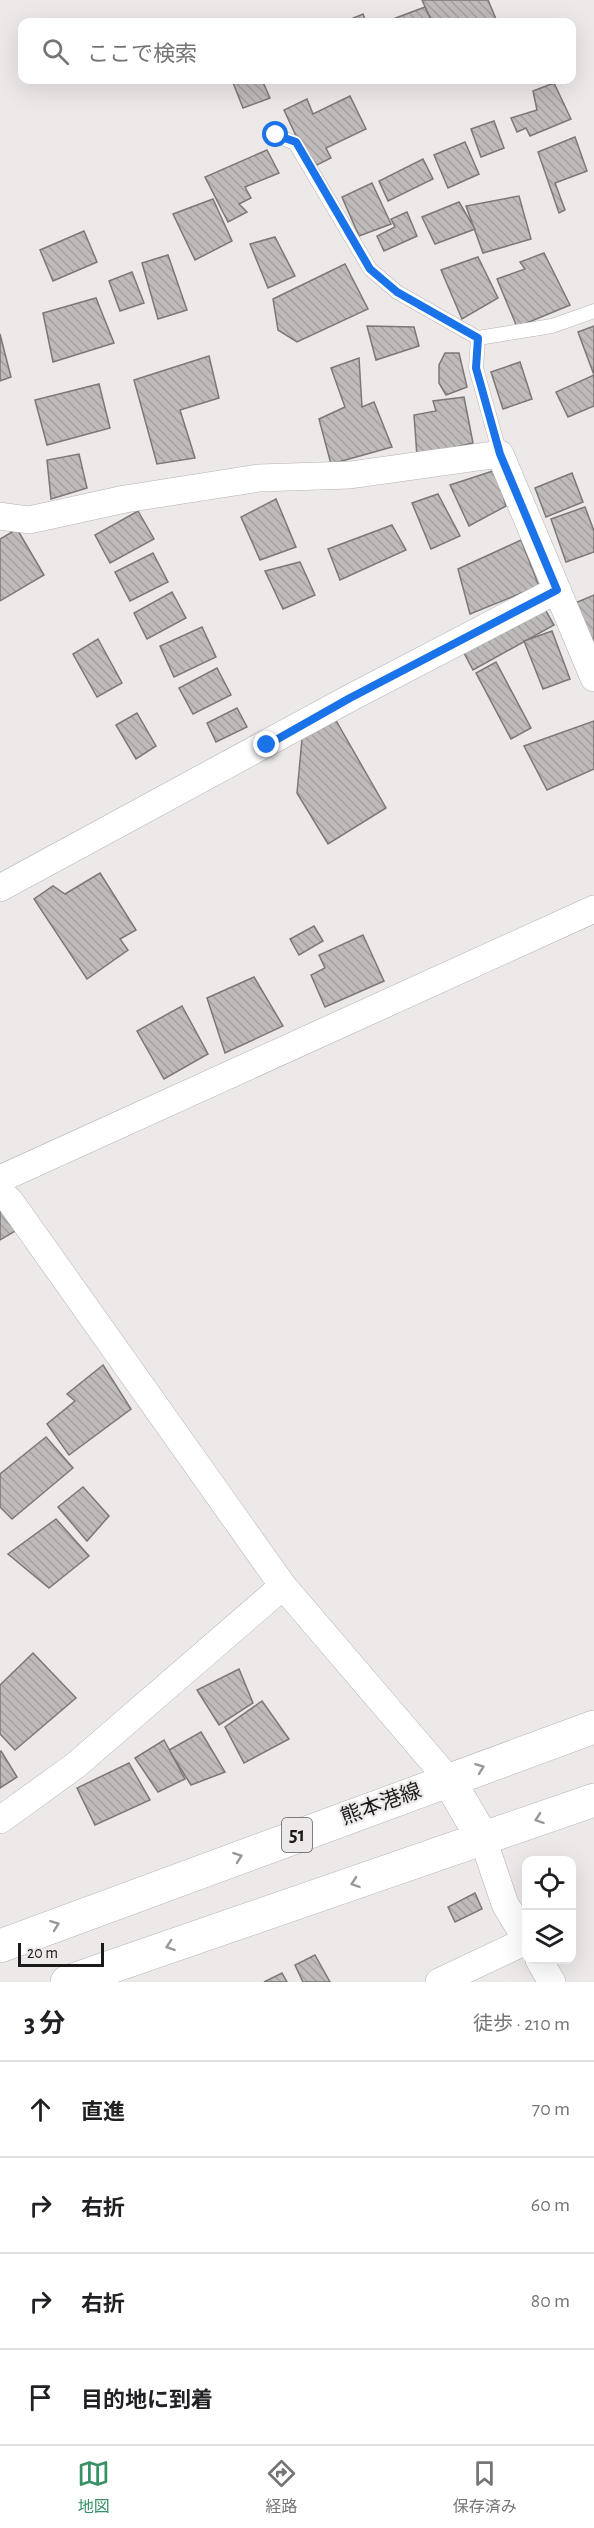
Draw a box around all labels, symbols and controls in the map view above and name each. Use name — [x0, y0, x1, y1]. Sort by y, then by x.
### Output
search box — [18, 18, 576, 84]
icon: search — [39, 35, 72, 68]
text: ここで検索 — [87, 43, 197, 65]
route start — [262, 121, 288, 147]
route end — [253, 731, 279, 757]
one-way arrow — [474, 1762, 484, 1775]
street label: 熊本港線 — [338, 1779, 424, 1828]
one-way arrow — [534, 1812, 545, 1825]
road number: 51 — [282, 1818, 312, 1852]
one-way arrow — [232, 1852, 242, 1865]
map controls — [522, 1856, 576, 1964]
button: locate — [522, 1856, 576, 1910]
one-way arrow — [350, 1876, 361, 1888]
button: layers — [522, 1910, 576, 1964]
one-way arrow — [49, 1920, 60, 1933]
one-way arrow — [165, 1939, 176, 1952]
scale bar — [18, 1940, 104, 1968]
text: 20 m — [27, 1945, 58, 1961]
text: 3 分 — [24, 2011, 65, 2037]
text: 徒歩 · 210 m — [473, 2014, 570, 2034]
icon: ahead — [24, 2093, 57, 2126]
text: 70 m — [532, 2099, 570, 2119]
text: 直進 — [81, 2101, 125, 2123]
icon: right — [24, 2189, 57, 2222]
text: 60 m — [531, 2195, 570, 2215]
text: 右折 — [81, 2197, 125, 2219]
icon: right — [24, 2285, 57, 2318]
text: 80 m — [531, 2291, 570, 2311]
text: 右折 — [81, 2293, 125, 2315]
icon: arrive — [24, 2381, 57, 2414]
text: 目的地に到着 — [81, 2389, 213, 2411]
tab: 地図 — [77, 2457, 110, 2517]
tab: 経路 — [265, 2457, 298, 2517]
tab: 保存済み — [453, 2457, 517, 2517]

